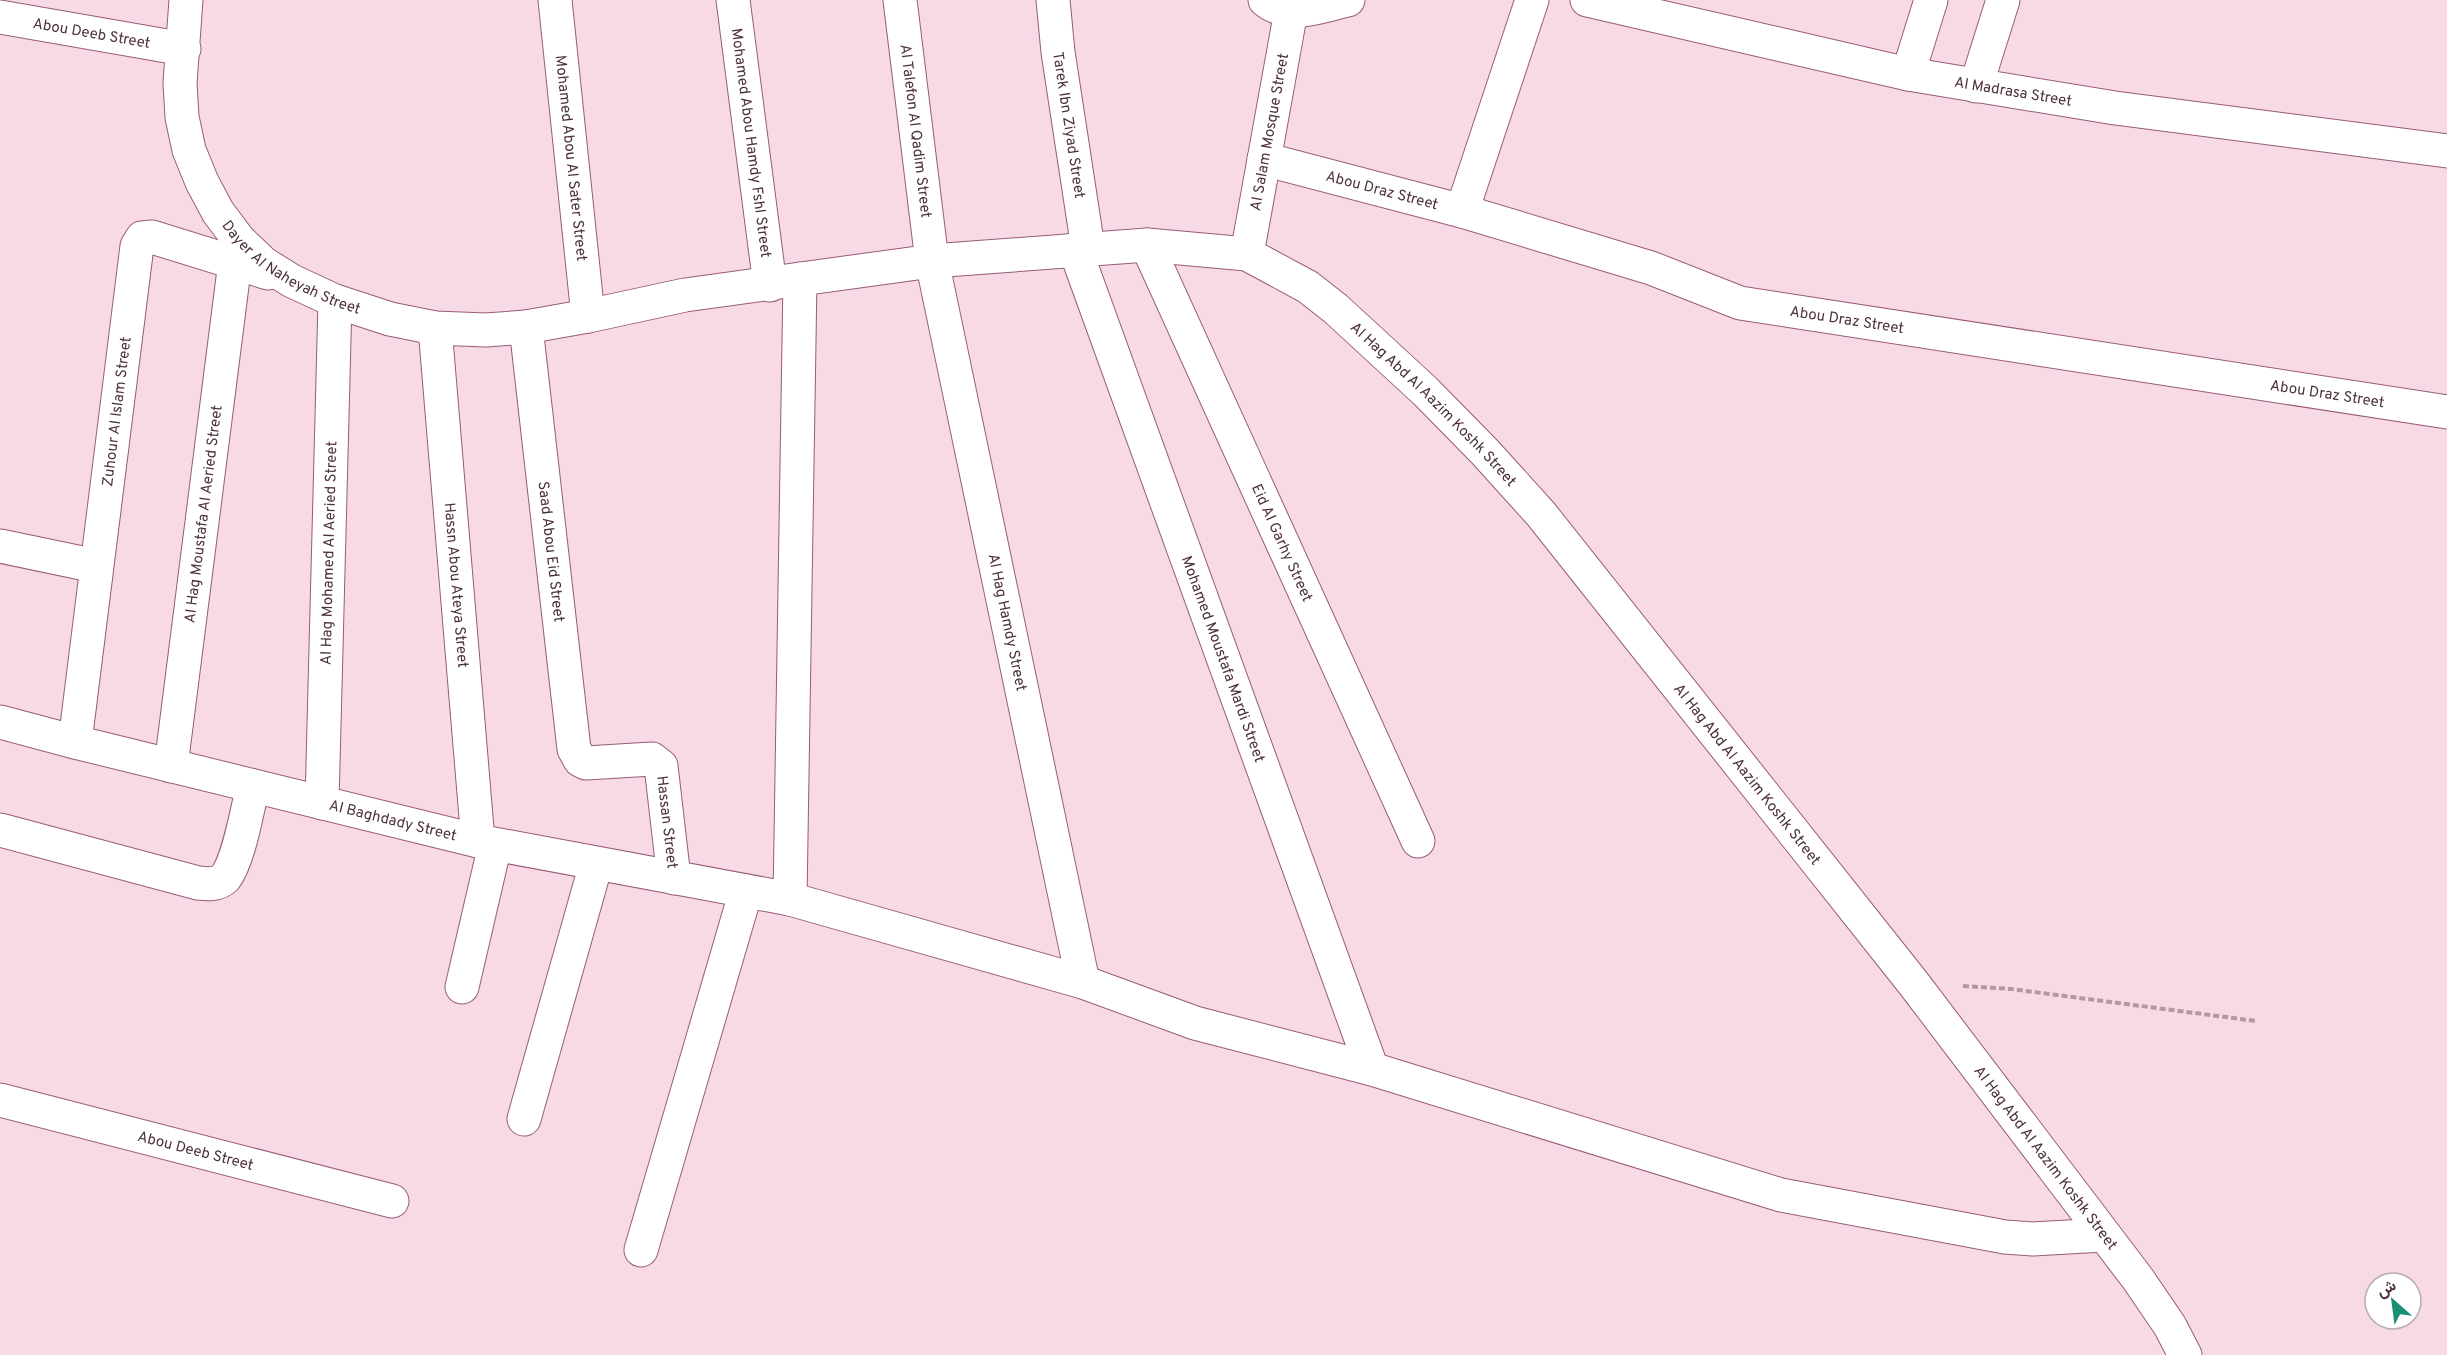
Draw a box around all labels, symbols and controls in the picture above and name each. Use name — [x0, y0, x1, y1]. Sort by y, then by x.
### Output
street label: Abou Deeb Street — [31, 15, 152, 54]
street label: Mohamed Abou Hamdy Fshl Street — [726, 27, 774, 259]
street label: Al Talefon Al Qadim Street — [894, 43, 935, 219]
street label: Tarek Ibn Ziyad Street — [1047, 50, 1088, 200]
street label: Al Salam Mosque Street — [1247, 52, 1294, 213]
street label: Mohamed Abou Al Sater Street — [550, 54, 590, 262]
street label: Al Madrasa Street — [1953, 74, 2073, 112]
street label: Abou Draz Street — [1323, 168, 1440, 215]
street label: Dayer Al Naheyah Street — [217, 217, 363, 320]
street label: Abou Draz Street — [1788, 303, 1905, 339]
street label: Al Hag Abd Al Aazim Koshk Street — [1346, 319, 1520, 491]
street label: Zuhour Al Islam Street — [99, 336, 137, 488]
street label: Abou Draz Street — [2269, 377, 2386, 413]
street label: Al Hag Moustafa Al Aeried Street — [181, 404, 228, 624]
street label: Al Hag Mohamed Al Aeried Street — [318, 441, 342, 665]
street label: Saad Abou Eid Street — [533, 480, 568, 623]
street label: Eid Al Garhy Street — [1246, 481, 1316, 605]
street label: Hassn Abou Ateya Street — [439, 502, 471, 669]
street label: Al Hag Hamdy Street — [983, 552, 1030, 693]
street label: Mohamed Moustafa Mardi Street — [1176, 554, 1268, 765]
street label: Al Hag Abd Al Aazim Koshk Street — [1668, 681, 1824, 870]
street label: Hassan Street — [651, 775, 681, 870]
street label: Al Baghdady Street — [327, 797, 458, 846]
street label: Al Hag Abd Al Aazim Koshk Street — [1969, 1063, 2121, 1254]
street label: Abou Deeb Street — [135, 1128, 255, 1176]
north arrow — [2363, 1271, 2423, 1331]
text: ش — [2374, 1276, 2400, 1303]

